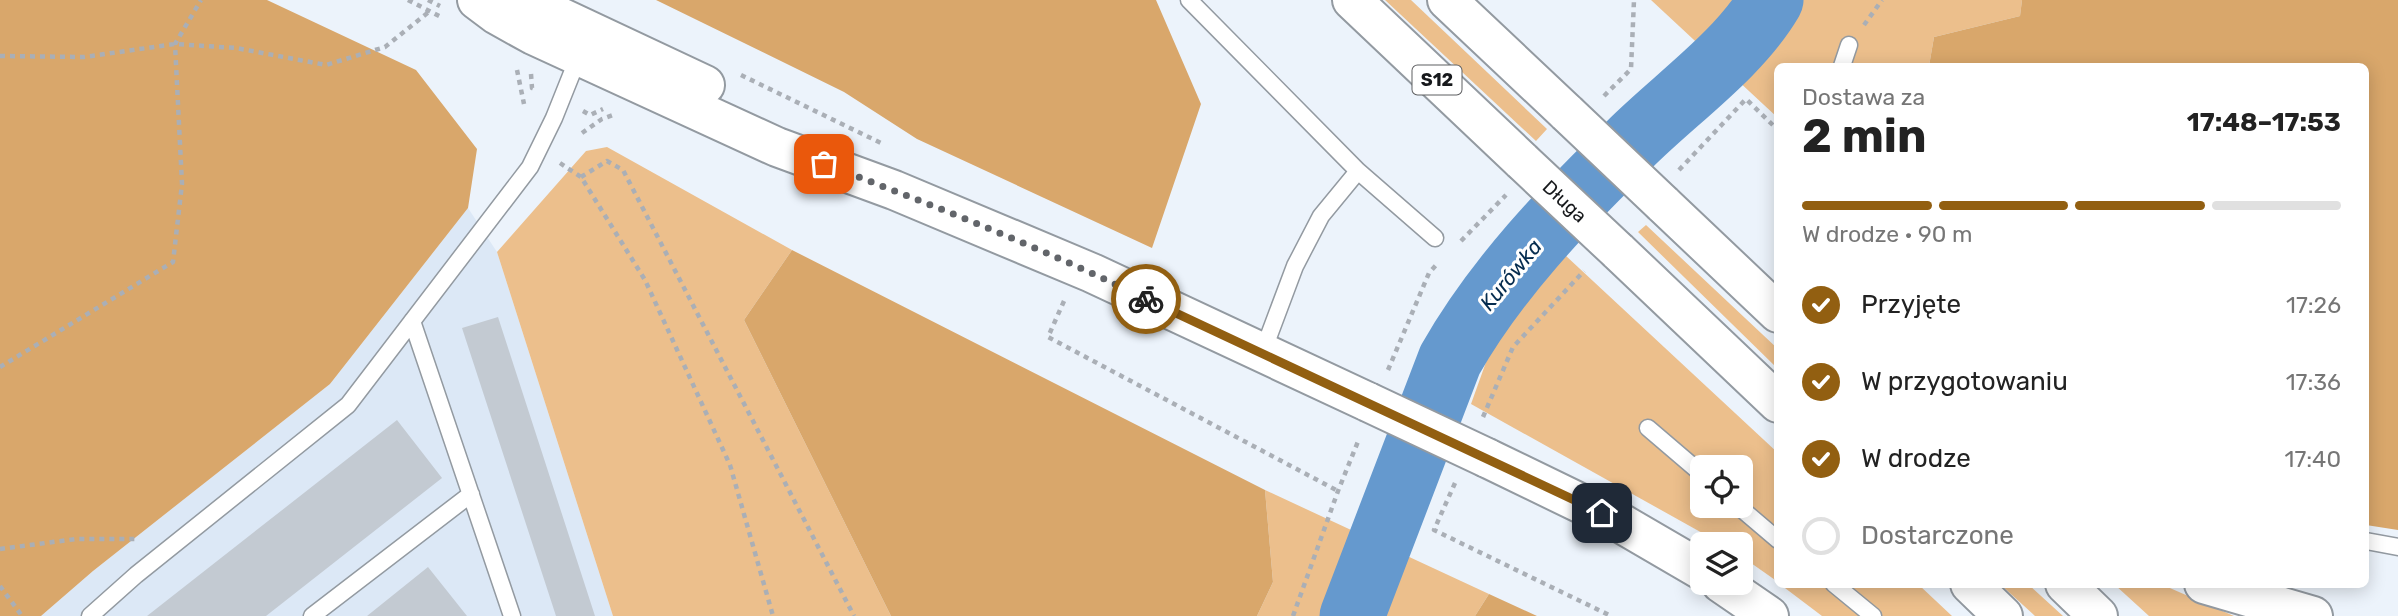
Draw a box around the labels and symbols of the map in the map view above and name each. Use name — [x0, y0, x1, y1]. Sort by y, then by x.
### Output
road number: S12 — [1412, 66, 1462, 94]
pin — [794, 134, 854, 194]
street label: Długa — [1538, 175, 1591, 227]
water label: Kurówka — [1474, 234, 1547, 315]
courier — [1111, 264, 1181, 334]
pin — [1572, 483, 1632, 543]

